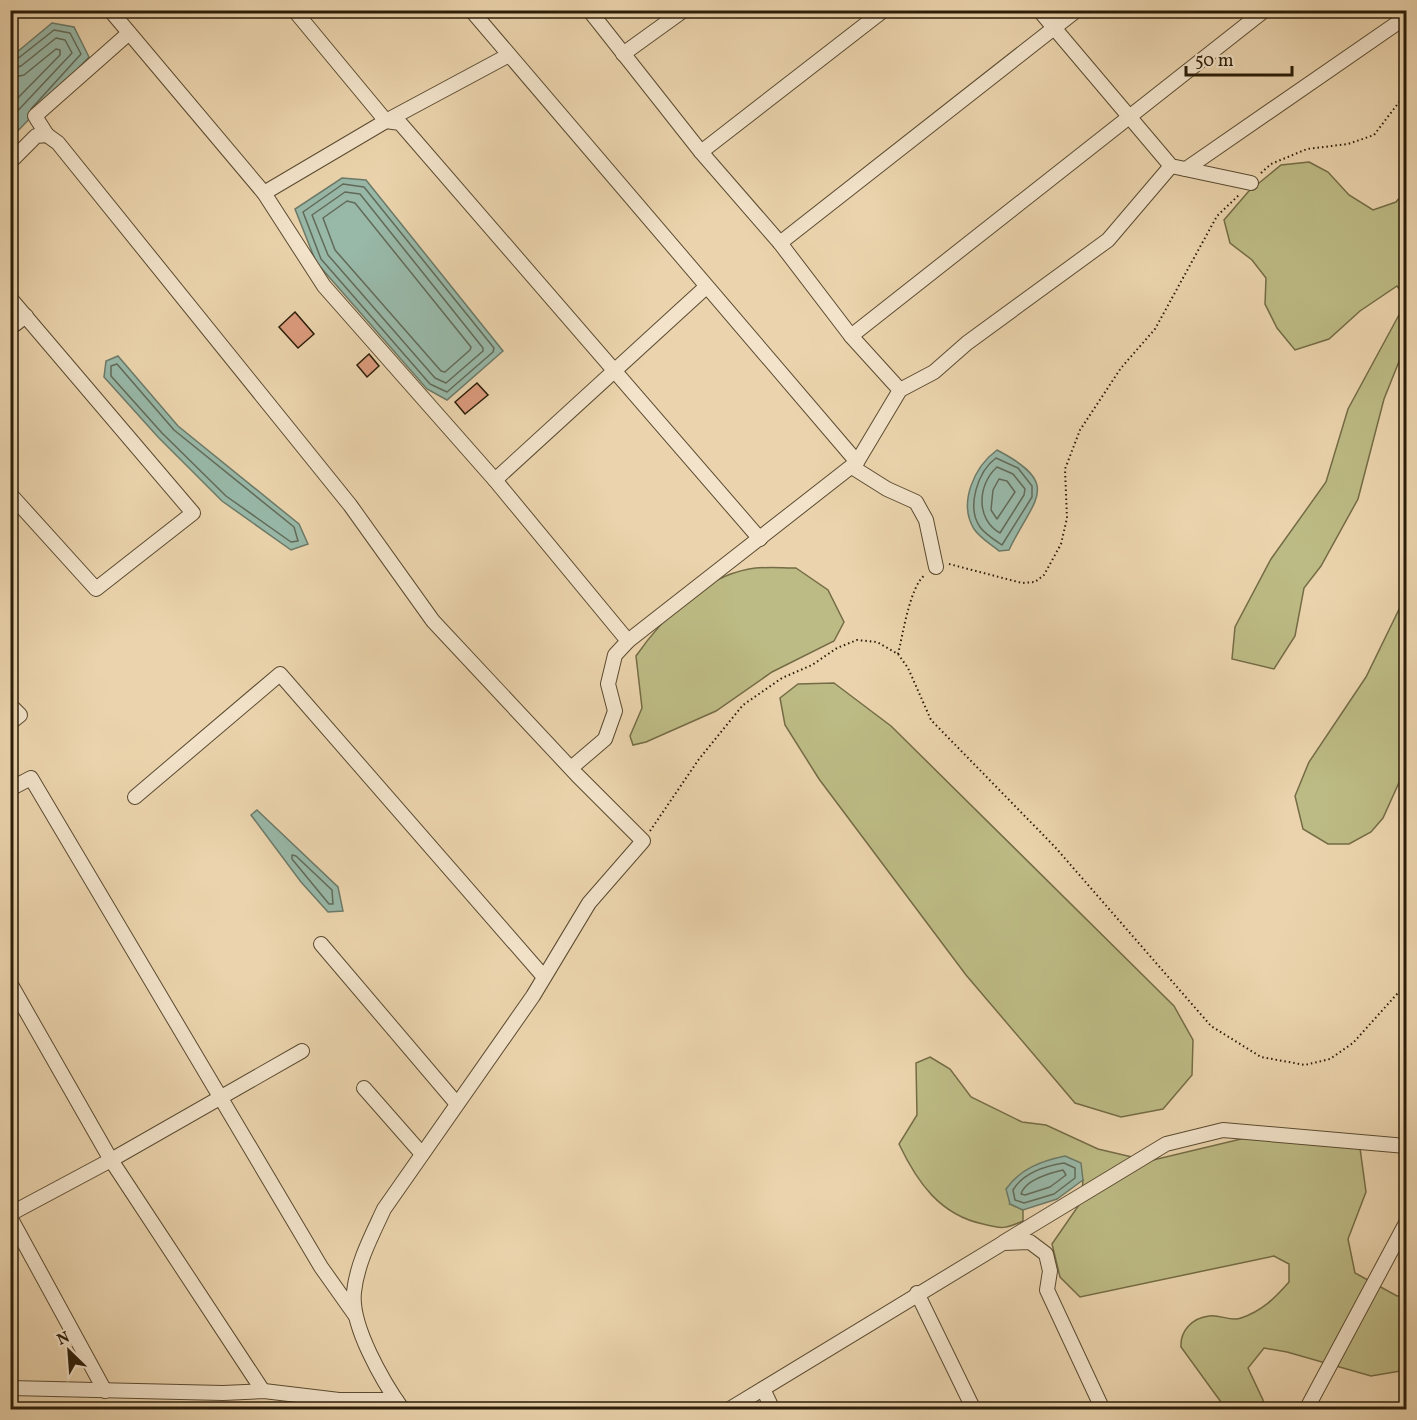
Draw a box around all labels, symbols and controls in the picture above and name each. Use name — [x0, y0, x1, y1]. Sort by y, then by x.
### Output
scale bar — [1186, 39, 1292, 77]
text: 50 m — [1195, 49, 1234, 74]
north arrow — [39, 1321, 99, 1381]
text: N — [54, 1327, 74, 1352]

